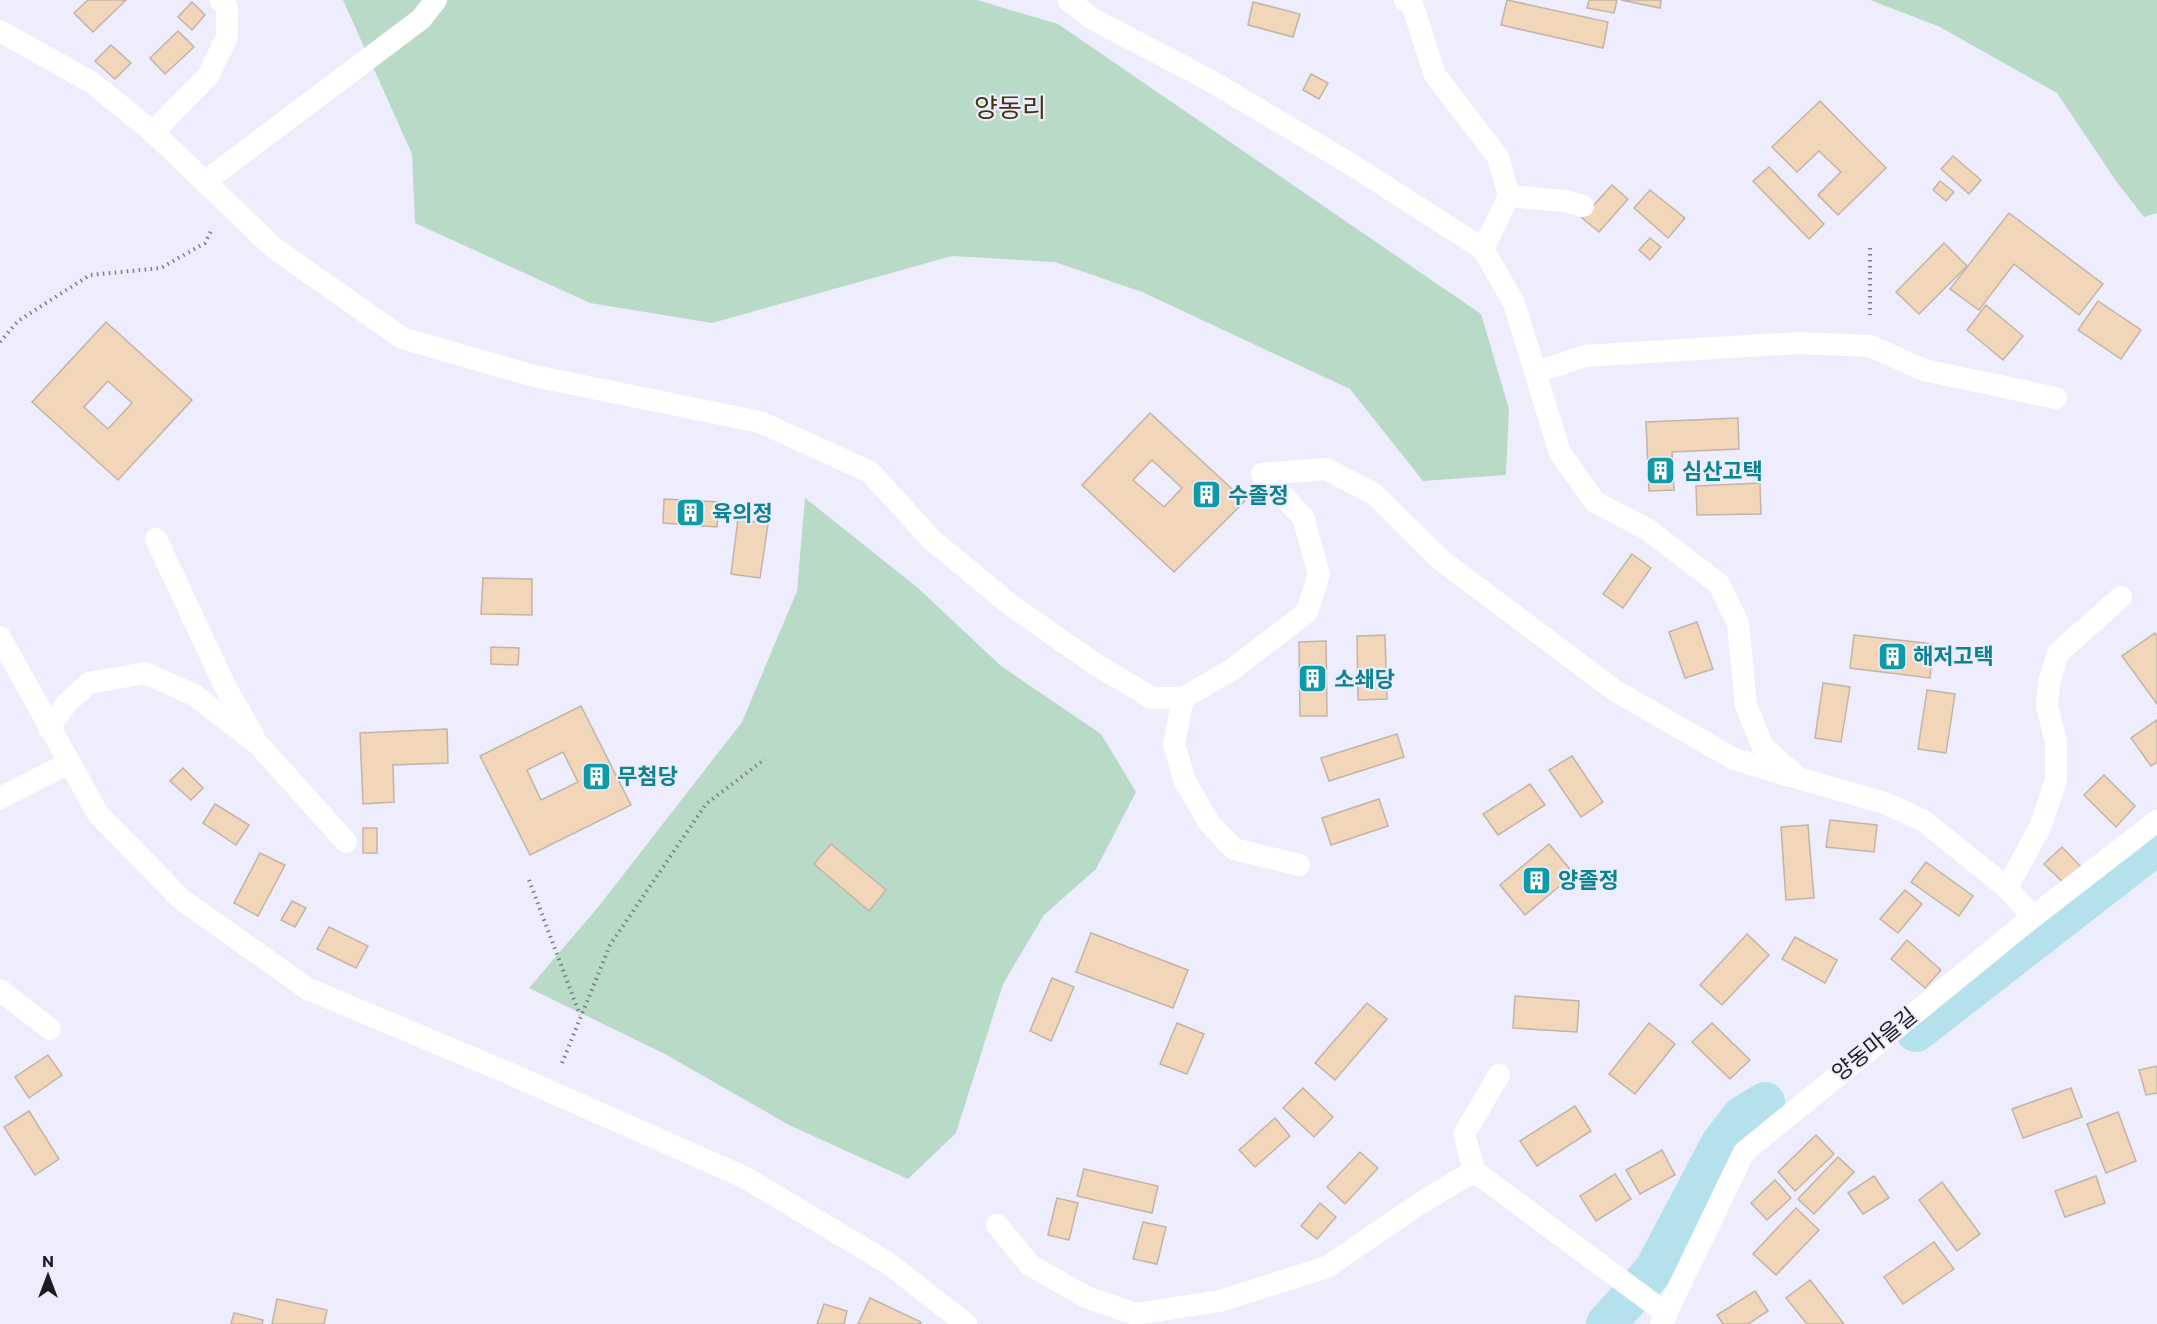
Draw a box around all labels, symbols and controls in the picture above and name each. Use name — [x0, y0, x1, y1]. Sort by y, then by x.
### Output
district label: 양동리 — [974, 91, 1046, 122]
building icon: 심산고택 — [1645, 455, 1677, 487]
place label: 심산고택 — [1682, 457, 1763, 484]
building icon: 수졸정 — [1191, 479, 1223, 511]
place label: 수졸정 — [1228, 481, 1289, 508]
building icon: 육의정 — [675, 497, 707, 529]
place label: 육의정 — [712, 499, 773, 526]
building icon: 해저고택 — [1876, 640, 1908, 672]
place label: 해저고택 — [1913, 642, 1994, 669]
building icon: 소쇄당 — [1297, 663, 1329, 695]
place label: 소쇄당 — [1334, 665, 1395, 692]
building icon: 무첨당 — [580, 760, 612, 792]
place label: 무첨당 — [617, 762, 678, 789]
building icon: 양졸정 — [1521, 864, 1553, 896]
place label: 양졸정 — [1558, 866, 1619, 893]
street label: 양동마을길 — [1826, 1001, 1922, 1086]
north arrow — [18, 1246, 78, 1306]
text: N — [42, 1251, 54, 1270]

